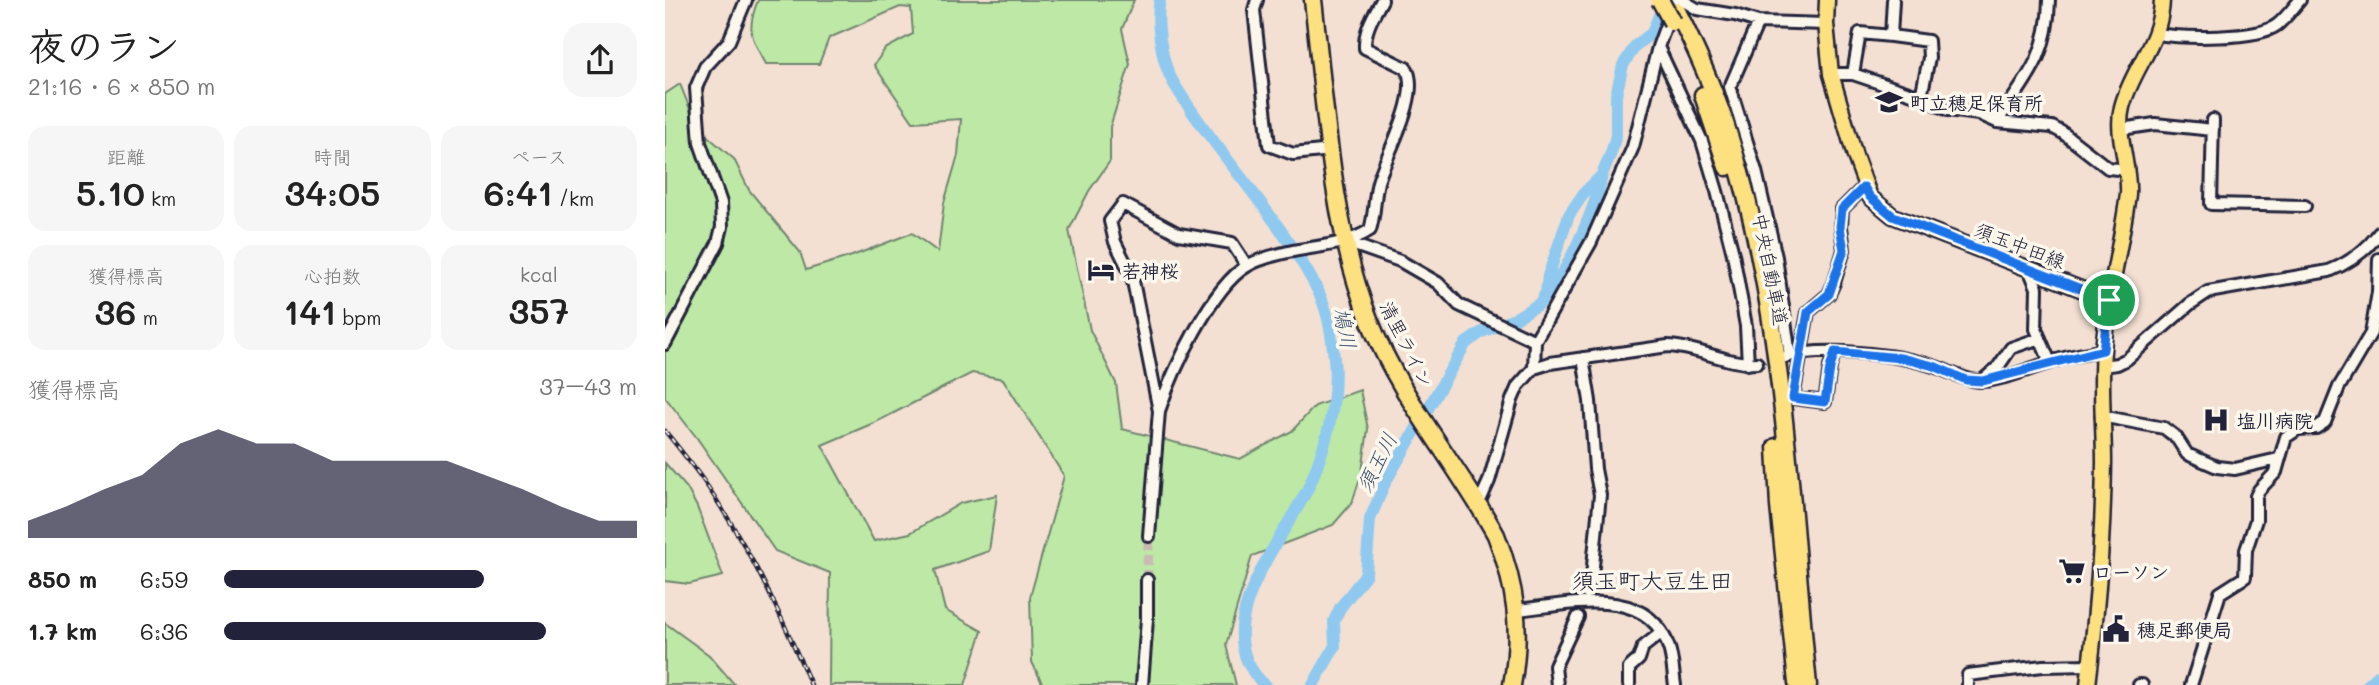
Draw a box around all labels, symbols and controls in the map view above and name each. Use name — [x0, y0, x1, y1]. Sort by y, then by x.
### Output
text: 夜のラン — [28, 20, 180, 70]
button: share — [563, 23, 637, 97]
text: 21:16 · 6 × 850 m — [28, 71, 215, 101]
school or university icon: 町立穂足保育所 — [1874, 87, 1904, 117]
place label: 町立穂足保育所 — [1910, 90, 2043, 115]
text: 距離 — [107, 144, 145, 169]
text: 時間 — [313, 144, 352, 169]
text: ペース — [511, 144, 567, 169]
text: 5.10 — [76, 169, 145, 215]
text: 34:05 — [284, 169, 381, 215]
text: 6:41 — [483, 169, 553, 215]
text: km — [145, 186, 176, 211]
text: /km — [553, 186, 594, 211]
street label: 中央自動車道 — [1748, 211, 1794, 327]
street label: 須玉中田線 — [1971, 216, 2069, 274]
hotel icon: 若神桜 — [1086, 255, 1116, 285]
place label: 若神桜 — [1122, 258, 1179, 283]
text: kcal — [520, 262, 558, 287]
text: 獲得標高 — [88, 263, 164, 288]
text: 心拍数 — [304, 263, 361, 288]
pin — [2079, 270, 2139, 330]
icon: arrive — [2090, 281, 2128, 319]
text: 357 — [508, 287, 569, 333]
text: 36 — [95, 288, 137, 334]
text: 141 — [284, 288, 336, 334]
street label: 清里ライン — [1374, 296, 1440, 392]
text: m — [137, 305, 158, 330]
text: bpm — [336, 305, 381, 330]
water label: 鳩川 — [1329, 305, 1363, 351]
text: 37–43 m — [539, 371, 637, 401]
text: 獲得標高 — [28, 374, 120, 404]
hospital icon: 塩川病院 — [2201, 405, 2231, 435]
place label: 塩川病院 — [2237, 408, 2313, 433]
water label: 須玉川 — [1350, 428, 1402, 496]
supermarket icon: ローソン — [2057, 556, 2087, 586]
place label: ローソン — [2093, 559, 2169, 584]
text: 850 m — [28, 564, 97, 594]
text: 6:59 — [140, 564, 188, 594]
district label: 須玉町大豆生田 — [1572, 565, 1733, 595]
public building icon: 穂足郵便局 — [2101, 614, 2131, 644]
text: 1.7 km — [28, 616, 97, 646]
text: 6:36 — [140, 616, 188, 646]
place label: 穂足郵便局 — [2137, 617, 2232, 642]

